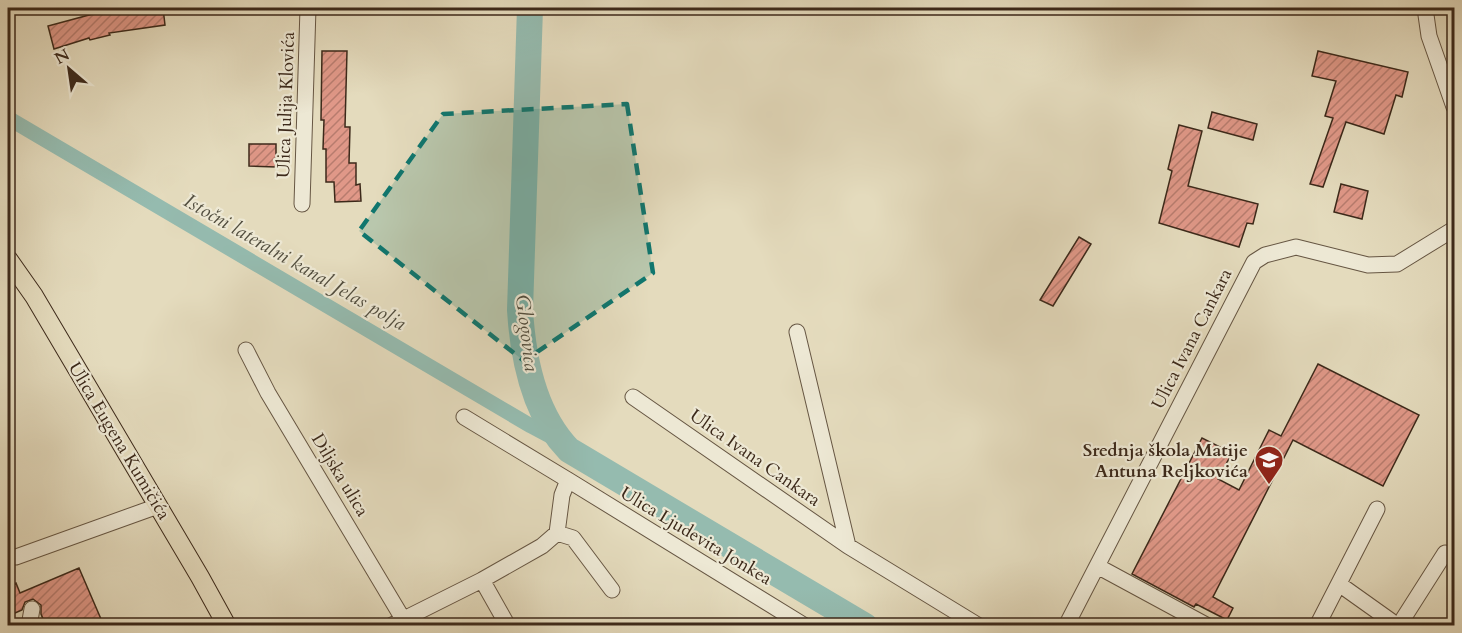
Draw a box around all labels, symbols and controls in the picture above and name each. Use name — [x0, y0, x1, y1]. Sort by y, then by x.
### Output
street label: Ulica Julija Klovića — [271, 31, 301, 179]
north arrow — [39, 39, 99, 99]
text: N — [51, 44, 74, 70]
water label: Istočni lateralni kanal Jelas polja — [179, 187, 411, 337]
street label: Ulica Ivana Cankara — [1146, 264, 1238, 414]
water label: Glogovica — [509, 293, 545, 373]
street label: Ulica Eugena Kumičića — [62, 357, 176, 525]
street label: Ulica Ivana Cankara — [685, 403, 826, 513]
street label: Diljska ulica — [305, 429, 375, 522]
place label: Srednja škola Matije Antuna Reljkovića — [1083, 438, 1248, 484]
school or university icon: Srednja škola Matije Antuna Reljkovića — [1253, 444, 1285, 486]
street label: Ulica Ljudevita Jonkea — [615, 481, 777, 591]

